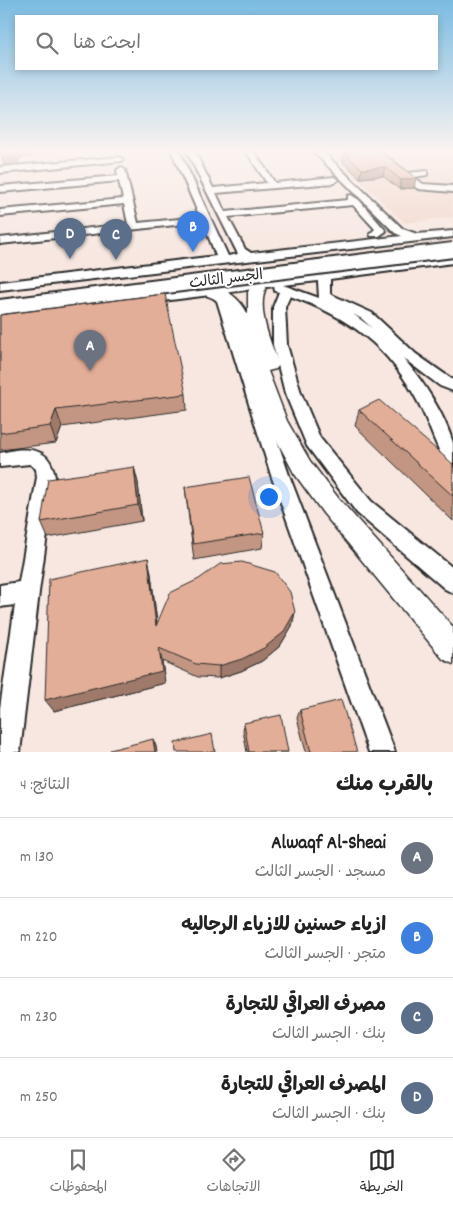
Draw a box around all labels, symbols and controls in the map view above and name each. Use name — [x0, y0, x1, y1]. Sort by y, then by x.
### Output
search box — [15, 15, 438, 70]
icon: search — [33, 29, 61, 57]
text: ابحث هنا — [73, 31, 141, 58]
pin: B — [177, 211, 209, 252]
pin: D — [54, 218, 86, 259]
pin: C — [100, 219, 132, 260]
street label: الجسر الثالث — [188, 265, 264, 295]
pin: A — [74, 330, 106, 371]
your location — [256, 484, 282, 510]
text: بالقرب منك — [336, 771, 433, 801]
text: النتائج: 4 — [20, 774, 70, 797]
text: Alwaqf Al-Sheai — [271, 831, 386, 858]
text: 130 m — [20, 846, 54, 869]
text: A — [413, 846, 421, 869]
text: مسجد · الجسر الثالث — [255, 861, 386, 884]
text: ازياء حسنين للازياء الرجاليه — [181, 913, 386, 940]
text: 220 m — [20, 926, 57, 949]
text: B — [413, 926, 421, 949]
text: متجر · الجسر الثالث — [264, 943, 386, 966]
text: مصرف العراقي للتجارة — [226, 993, 386, 1020]
text: 230 m — [20, 1006, 58, 1029]
text: C — [413, 1006, 421, 1029]
text: بنك · الجسر الثالث — [272, 1023, 386, 1046]
text: المصرف العراقي للتجارة — [221, 1073, 386, 1100]
text: 250 m — [20, 1086, 58, 1109]
text: D — [413, 1086, 421, 1109]
text: بنك · الجسر الثالث — [272, 1103, 386, 1126]
tab: المحفوظات — [50, 1146, 107, 1199]
tab: الاتجاهات — [206, 1146, 261, 1199]
tab: الخريطة — [360, 1146, 403, 1199]

